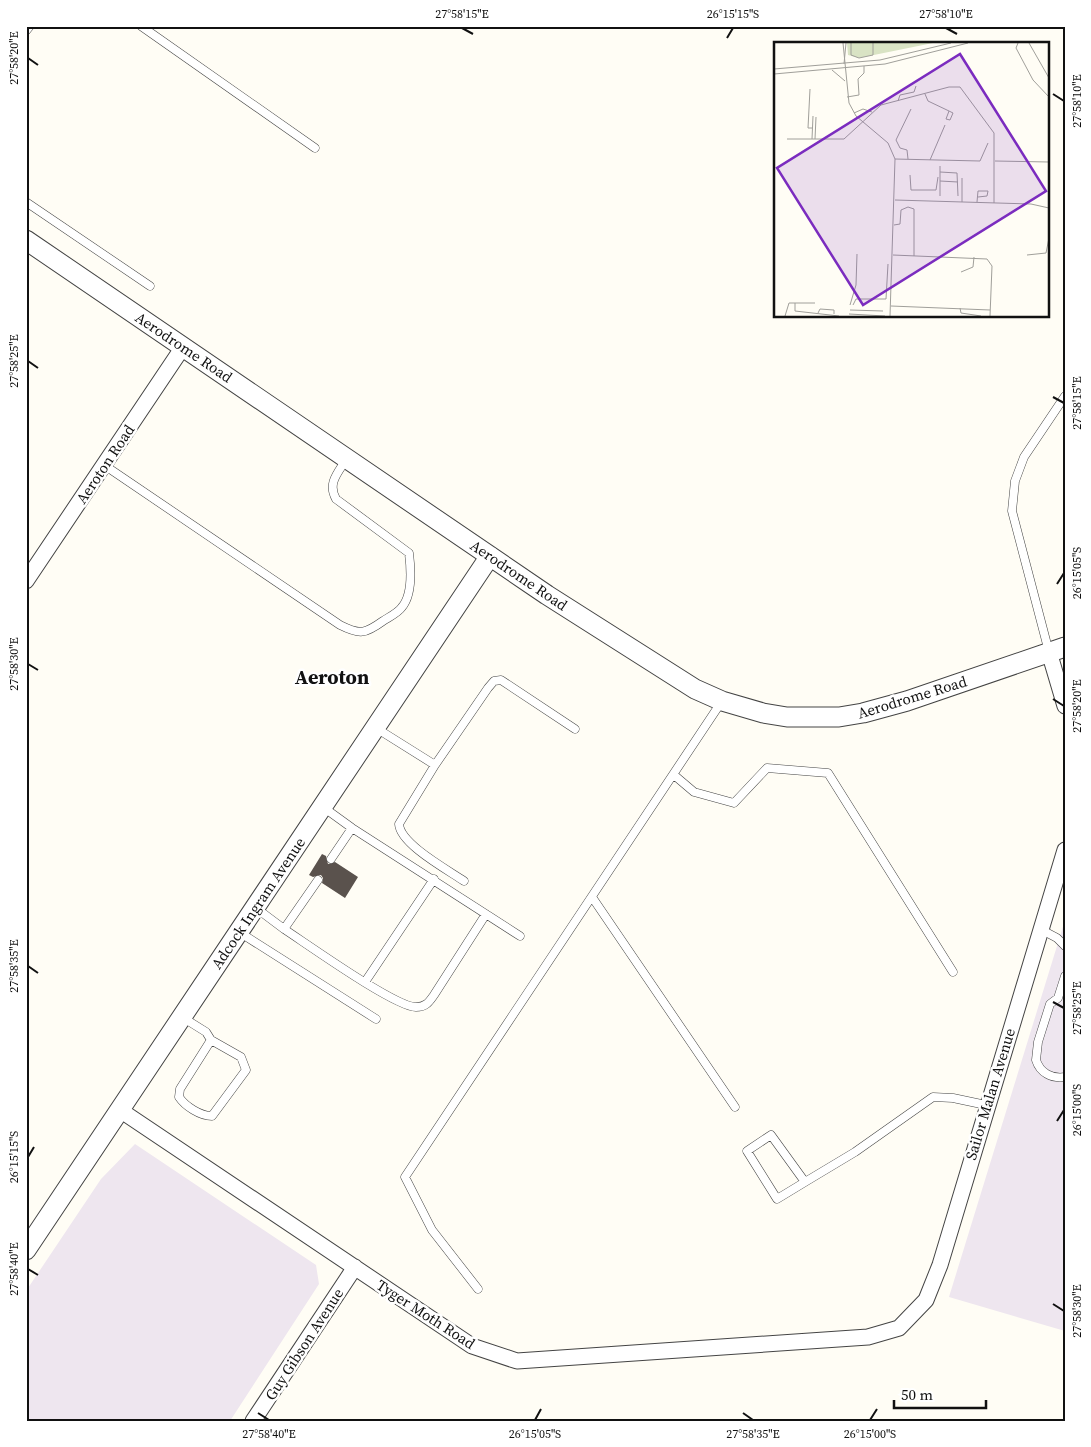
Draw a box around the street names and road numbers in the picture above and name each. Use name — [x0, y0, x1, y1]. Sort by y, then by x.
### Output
street label: Aerodrome Road — [131, 307, 237, 388]
street label: Aeroton Road — [71, 420, 140, 508]
street label: Aerodrome Road — [466, 535, 572, 616]
street label: Aerodrome Road — [855, 670, 970, 724]
street label: Adcock Ingram Avenue — [206, 833, 310, 973]
street label: Sailor Malan Avenue — [960, 1025, 1020, 1163]
street label: Tyger Moth Road — [373, 1274, 480, 1354]
street label: Guy Gibson Avenue — [260, 1284, 348, 1404]

